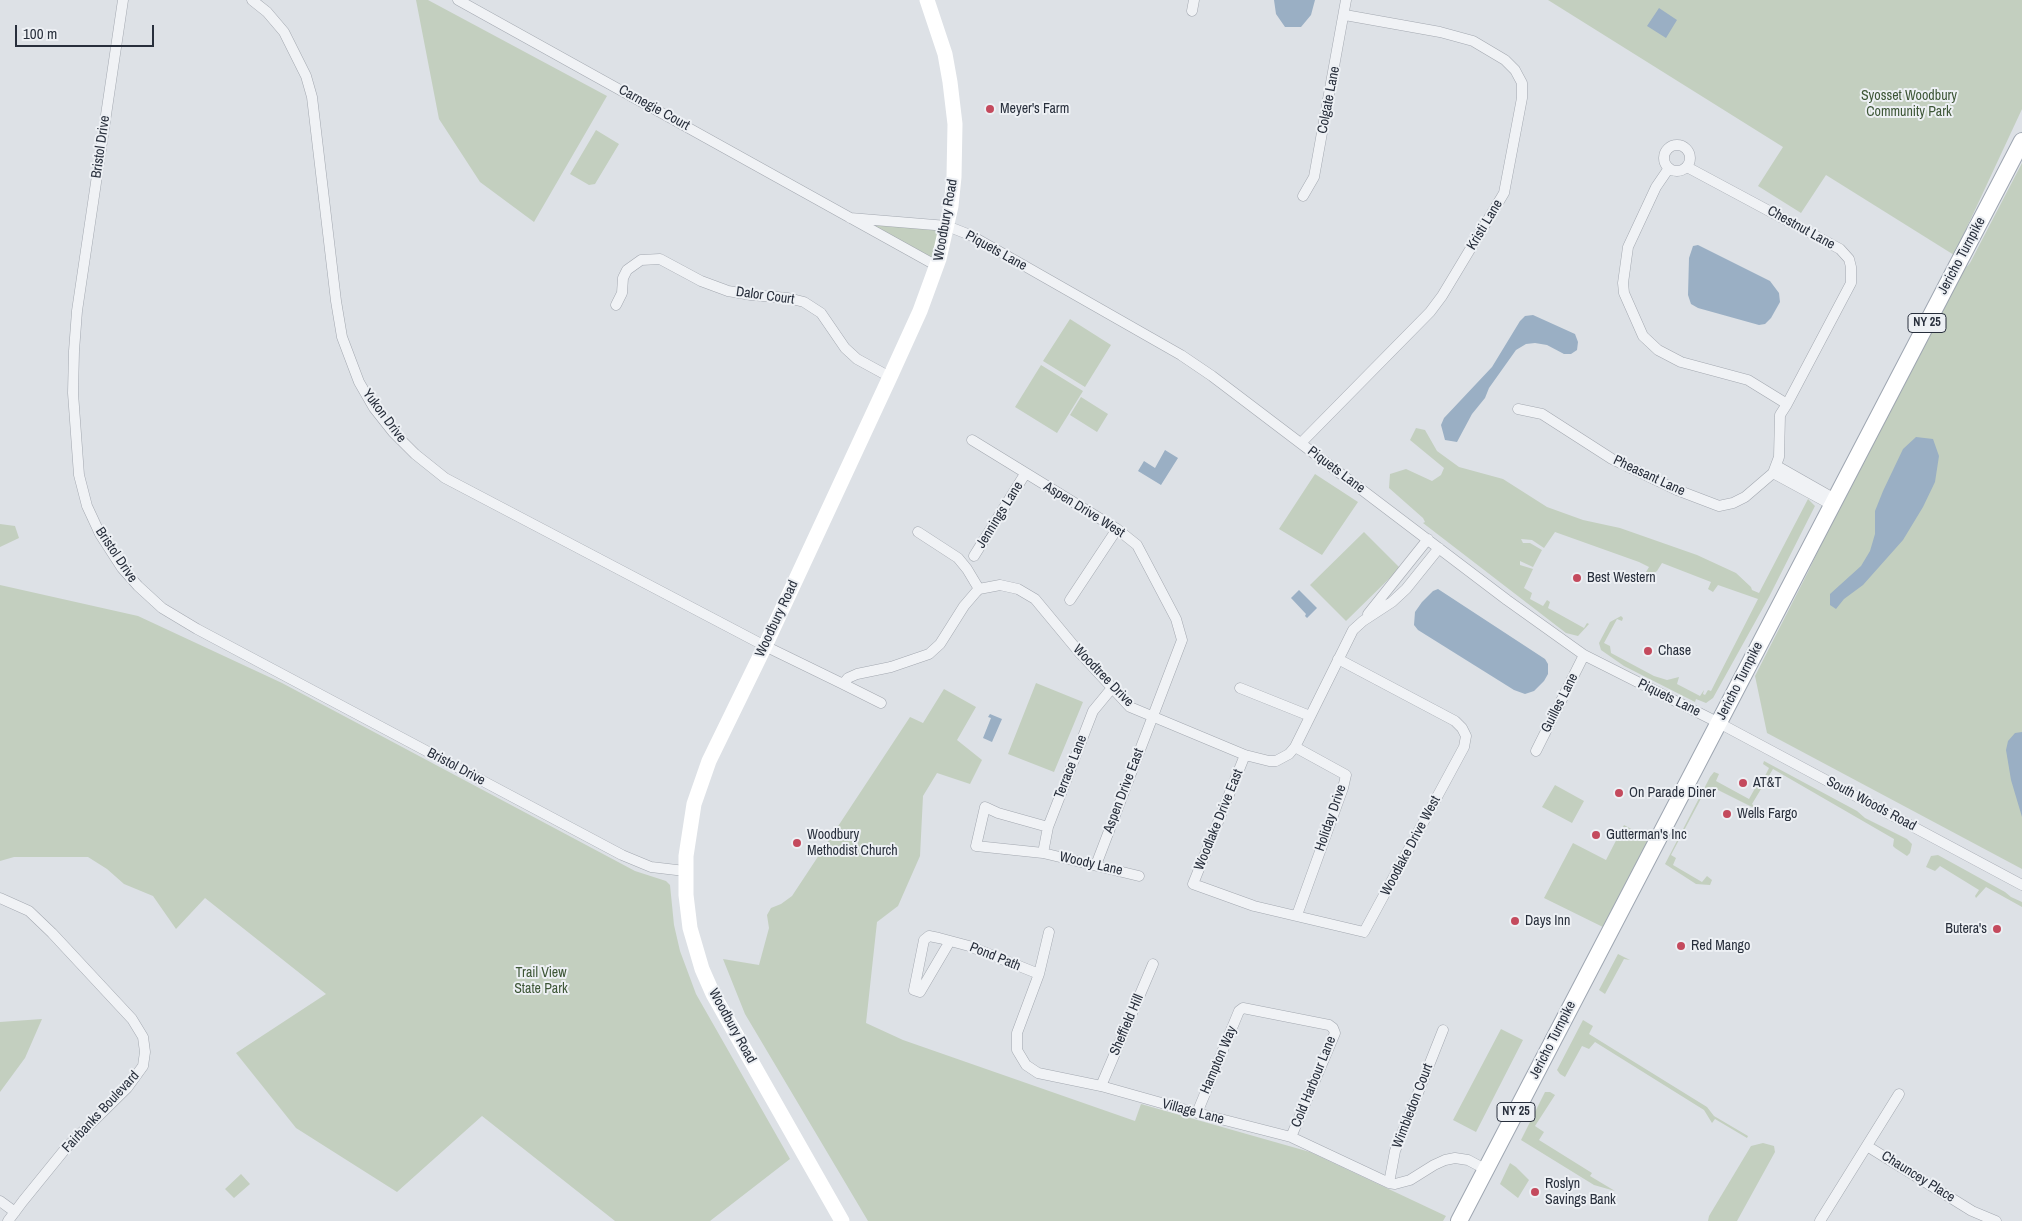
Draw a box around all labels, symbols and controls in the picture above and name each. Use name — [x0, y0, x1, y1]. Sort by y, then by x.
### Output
scale bar — [18, 15, 156, 47]
text: 100 m — [23, 23, 57, 44]
street label: Colgate Lane — [1314, 65, 1344, 135]
street label: Carnegie Court — [616, 82, 692, 134]
park label: Syosset Woodbury Community Park — [1861, 88, 1957, 120]
place label: Meyer's Farm — [1000, 101, 1069, 117]
marker: Meyer's Farm — [984, 103, 996, 115]
street label: Bristol Drive — [88, 115, 114, 179]
street label: Woodbury Road — [931, 178, 961, 262]
street label: Kristi Lane — [1464, 197, 1506, 253]
street label: Chestnut Lane — [1764, 203, 1838, 253]
street label: Jericho Turnpike — [1935, 214, 1989, 298]
street label: Piquets Lane — [962, 227, 1030, 275]
street label: Dalor Court — [735, 284, 795, 308]
road number: NY 25 — [1908, 314, 1946, 332]
street label: Yukon Drive — [358, 386, 410, 446]
street label: Piquets Lane — [1304, 443, 1368, 497]
street label: Pheasant Lane — [1610, 452, 1688, 500]
street label: Aspen Drive West — [1040, 478, 1128, 542]
street label: Jennings Lane — [973, 479, 1027, 551]
street label: Bristol Drive — [91, 524, 141, 586]
place label: Best Western — [1587, 570, 1656, 586]
marker: Best Western — [1571, 572, 1583, 584]
street label: Woodbury Road — [752, 578, 802, 660]
street label: Jericho Turnpike — [1713, 639, 1767, 723]
street label: Woodtree Drive — [1069, 641, 1137, 711]
place label: Chase — [1658, 643, 1691, 659]
marker: Chase — [1642, 645, 1654, 657]
street label: Guilles Lane — [1538, 670, 1582, 736]
street label: Piquets Lane — [1635, 676, 1703, 720]
street label: Terrace Lane — [1051, 733, 1091, 801]
street label: Bristol Drive — [424, 745, 488, 789]
street label: Aspen Drive East — [1100, 746, 1148, 836]
street label: Woodlake Drive East — [1191, 767, 1247, 873]
street label: South Woods Road — [1823, 773, 1919, 835]
place label: AT&T — [1753, 775, 1782, 791]
marker: AT&T — [1737, 777, 1749, 789]
street label: Holiday Drive — [1312, 782, 1350, 854]
place label: On Parade Diner — [1629, 785, 1716, 801]
marker: On Parade Diner — [1613, 787, 1625, 799]
street label: Woodlake Drive West — [1378, 793, 1444, 899]
place label: Wells Fargo — [1737, 806, 1797, 822]
marker: Wells Fargo — [1721, 808, 1733, 820]
place label: Woodbury Methodist Church — [807, 827, 898, 860]
place label: Gutterman's Inc — [1606, 827, 1687, 843]
marker: Gutterman's Inc — [1590, 829, 1602, 841]
marker: Woodbury Methodist Church — [791, 837, 803, 849]
street label: Woody Lane — [1058, 849, 1124, 879]
place label: Days Inn — [1525, 913, 1570, 929]
marker: Days Inn — [1509, 915, 1521, 927]
place label: Butera's — [1945, 921, 1987, 937]
marker: Butera's — [1991, 923, 2003, 935]
place label: Red Mango — [1691, 938, 1750, 954]
street label: Pond Path — [967, 939, 1023, 975]
marker: Red Mango — [1675, 940, 1687, 952]
park label: Trail View State Park — [514, 965, 568, 998]
street label: Woodbury Road — [705, 986, 759, 1066]
street label: Sheffield Hill — [1107, 992, 1147, 1058]
street label: Jericho Turnpike — [1526, 998, 1580, 1082]
street label: Hampton Way — [1197, 1023, 1241, 1097]
street label: Cold Harbour Lane — [1288, 1034, 1340, 1130]
street label: Wimbledon Court — [1389, 1061, 1437, 1151]
street label: Fairbanks Boulevard — [59, 1068, 143, 1156]
street label: Village Lane — [1160, 1096, 1226, 1128]
road number: NY 25 — [1497, 1102, 1535, 1122]
street label: Chauncey Place — [1878, 1148, 1958, 1206]
place label: Roslyn Savings Bank — [1545, 1176, 1616, 1208]
marker: Roslyn Savings Bank — [1529, 1186, 1541, 1198]

